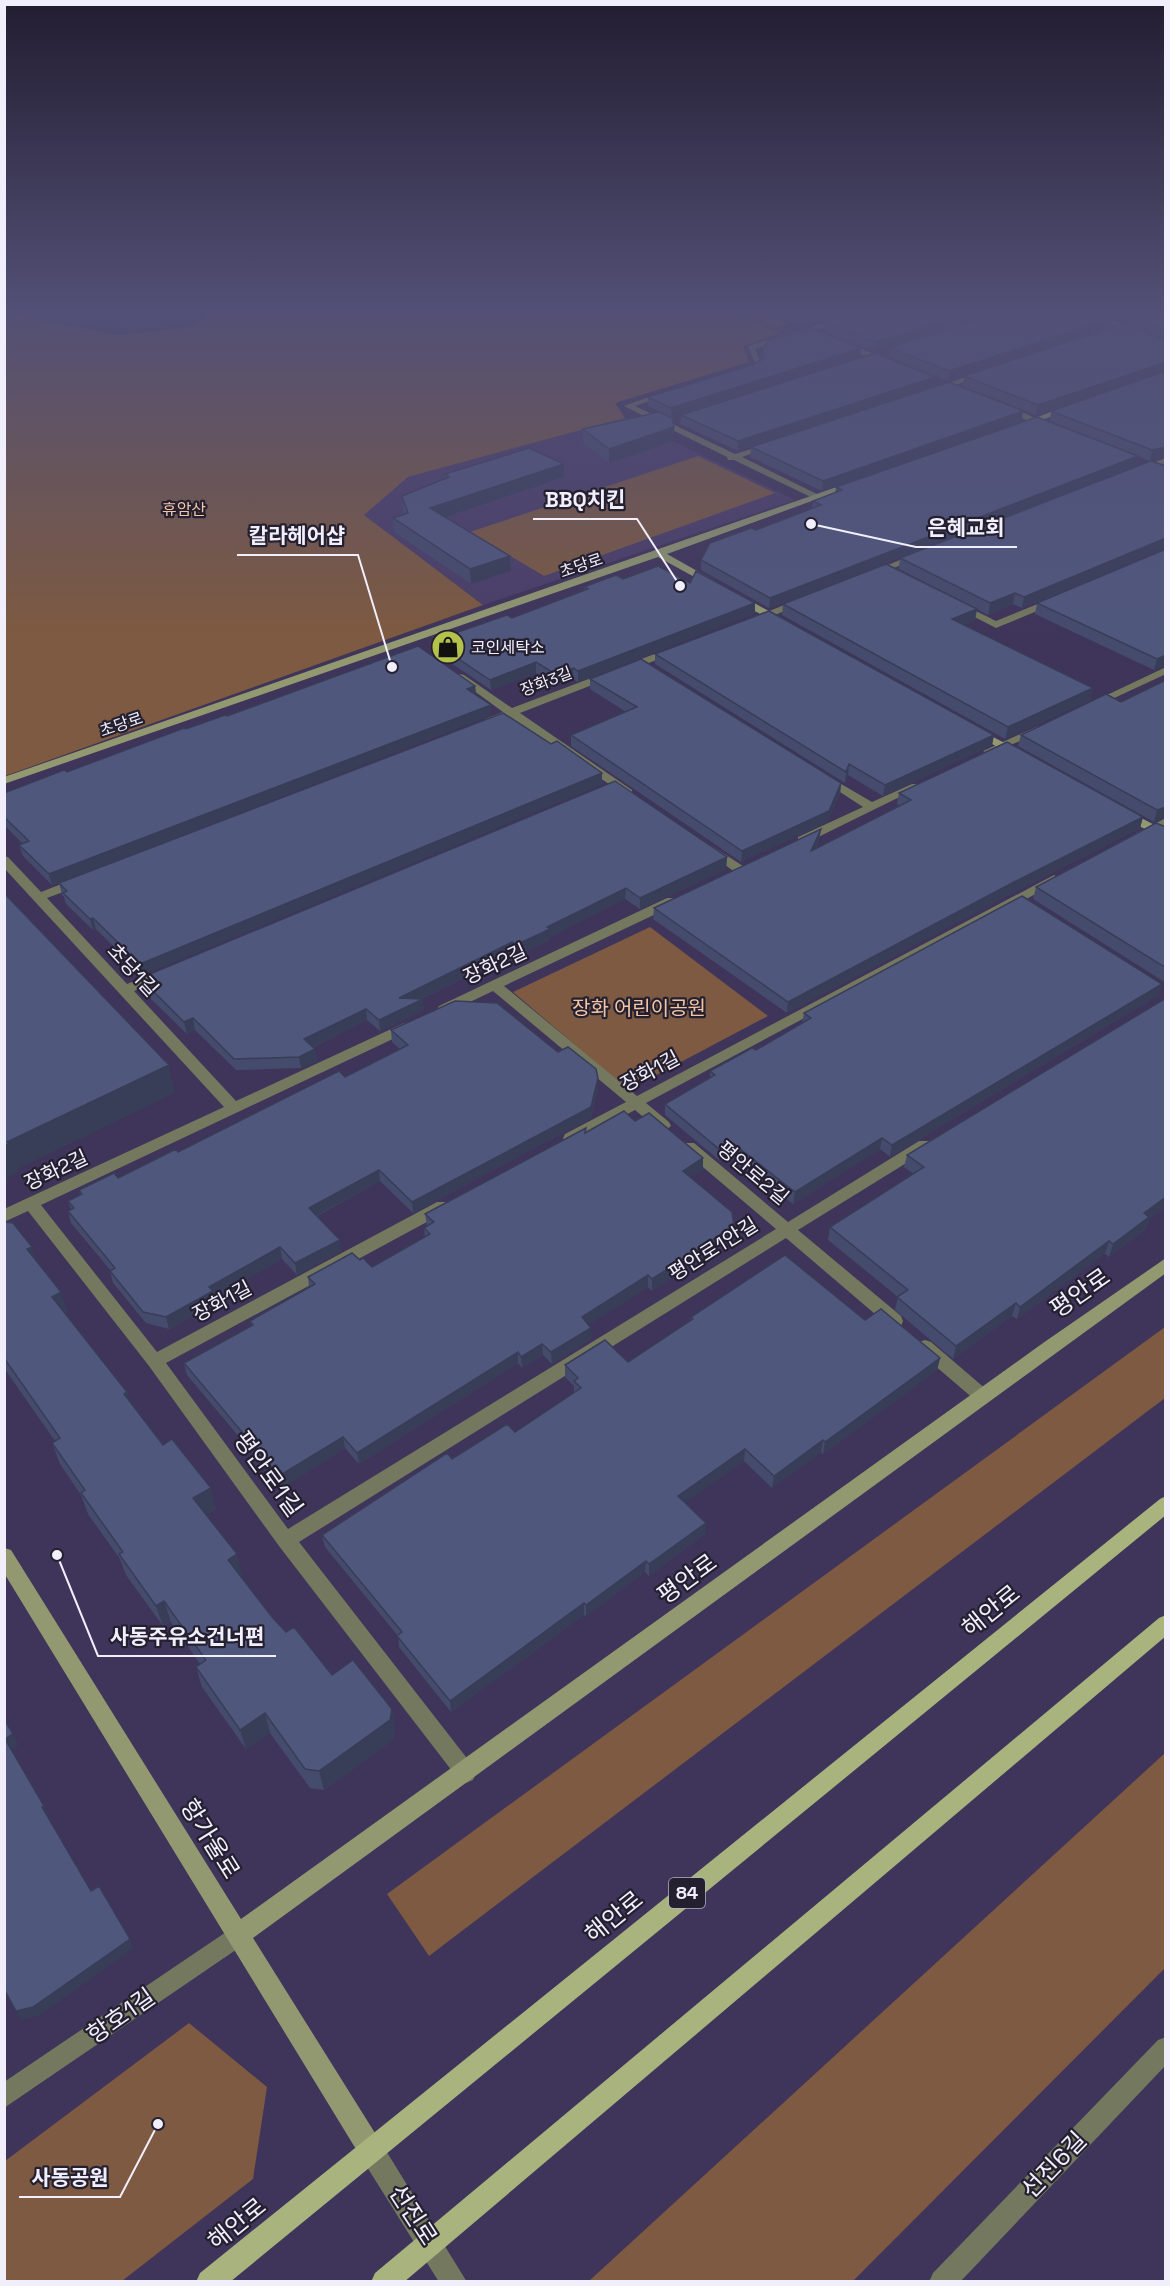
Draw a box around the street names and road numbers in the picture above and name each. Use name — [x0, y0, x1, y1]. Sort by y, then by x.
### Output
street label: 초당로 — [557, 548, 606, 583]
street label: 장화3길 — [517, 662, 575, 701]
street label: 초당로 — [97, 707, 146, 742]
street label: 초당1길 — [102, 938, 164, 1002]
street label: 장화2길 — [459, 938, 531, 990]
street label: 장화1길 — [616, 1045, 684, 1097]
street label: 평안로2길 — [712, 1136, 794, 1210]
street label: 장화2길 — [20, 1144, 92, 1196]
street label: 평안로1안길 — [664, 1211, 762, 1287]
street label: 평안로 — [1044, 1261, 1116, 1324]
street label: 장화1길 — [188, 1275, 256, 1327]
street label: 평안로1길 — [227, 1425, 310, 1523]
street label: 평안로 — [651, 1547, 723, 1611]
street label: 해안로 — [955, 1578, 1026, 1644]
street label: 항가울로 — [174, 1793, 247, 1884]
road number: 84 — [669, 1878, 705, 1908]
street label: 해안로 — [578, 1884, 649, 1950]
street label: 항호1길 — [81, 1981, 161, 2050]
street label: 선진6길 — [1014, 2125, 1093, 2205]
street label: 선진로 — [382, 2179, 444, 2251]
street label: 해안로 — [201, 2191, 272, 2257]

